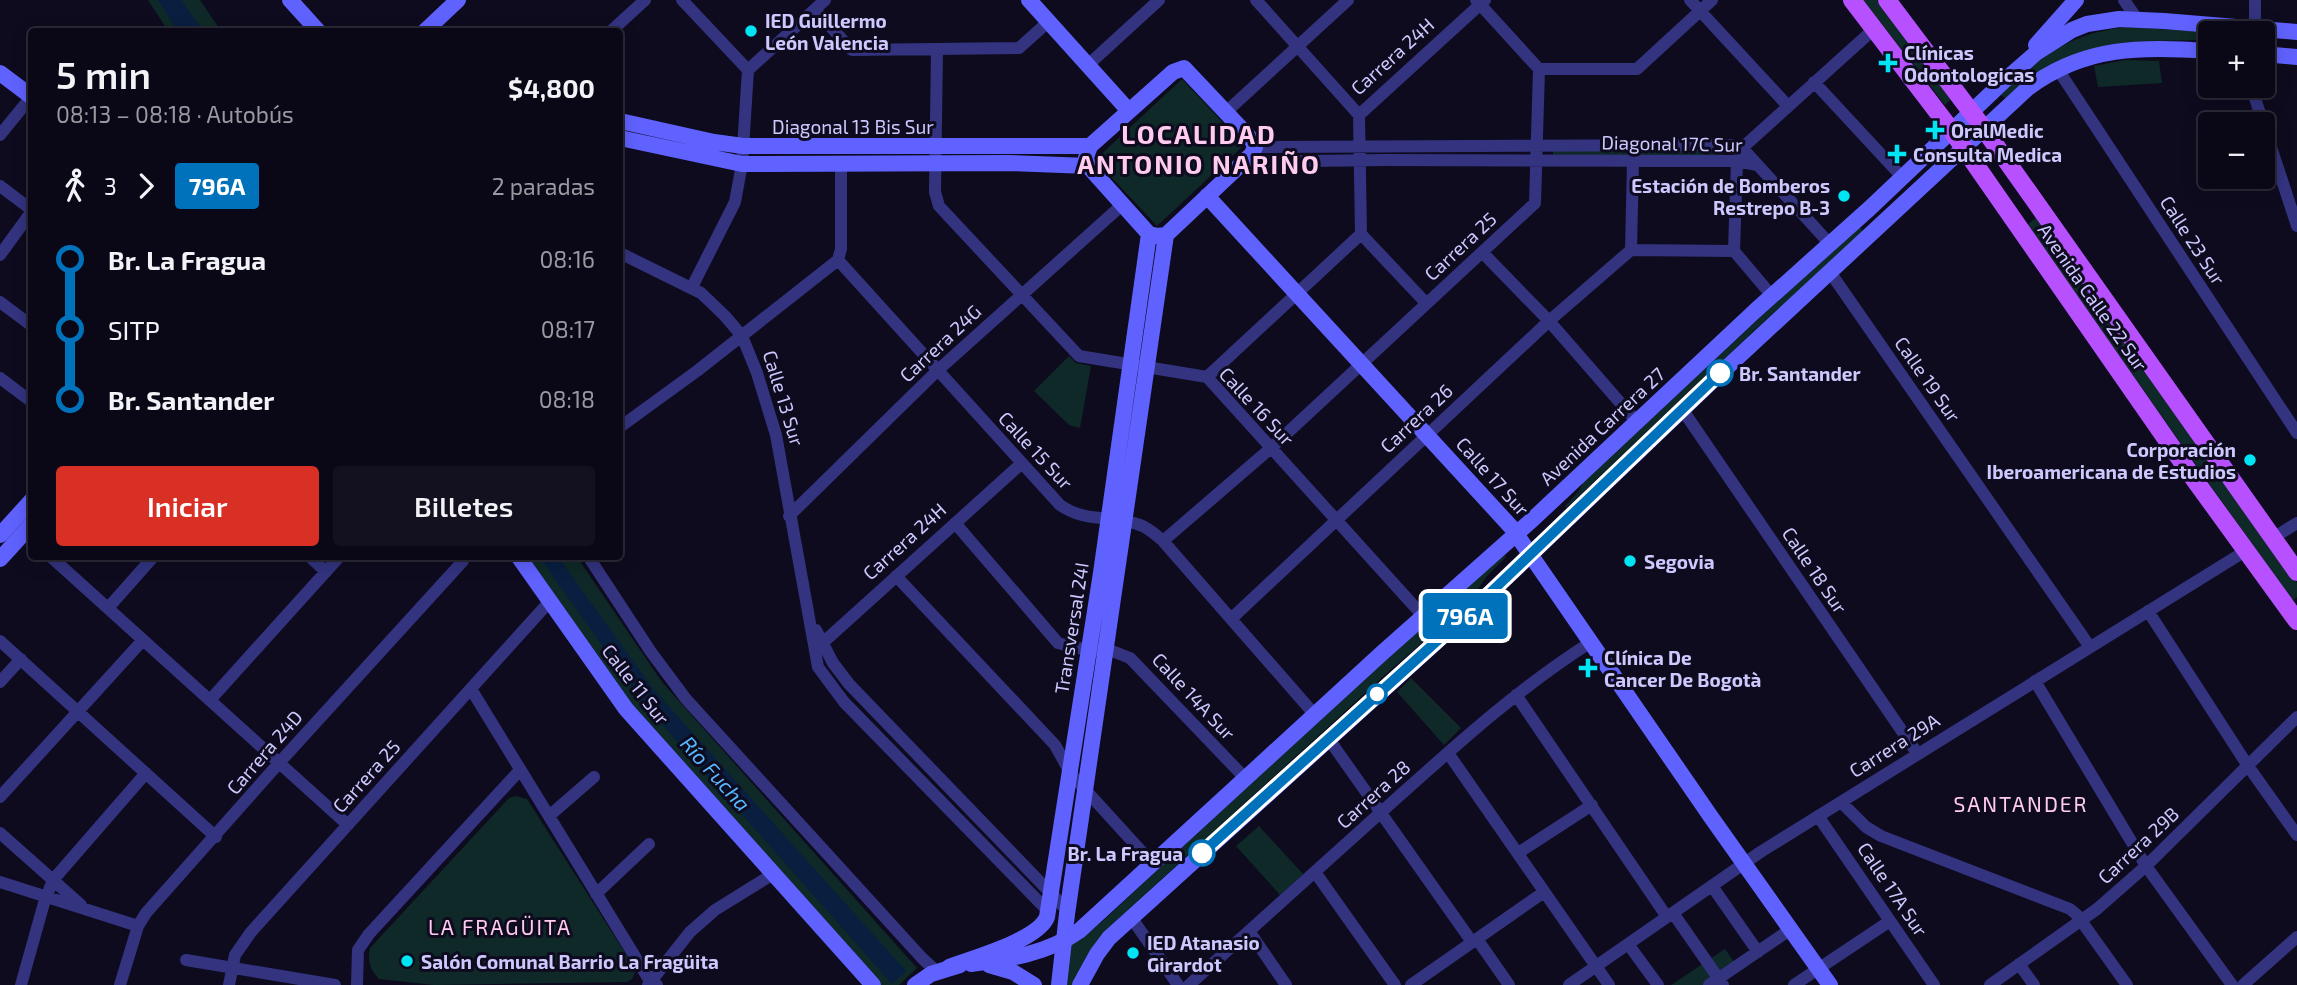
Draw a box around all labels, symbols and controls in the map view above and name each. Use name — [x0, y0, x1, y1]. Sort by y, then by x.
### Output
place label: IED Guillermo León Valencia — [765, 9, 889, 54]
street label: Carrera 24H — [1346, 13, 1438, 99]
map controls — [2198, 21, 2275, 189]
button: + — [2198, 21, 2275, 98]
marker: IED Guillermo León Valencia — [743, 23, 759, 39]
place label: Clínicas Odontologicas — [1904, 41, 2034, 86]
text: 5 min — [56, 51, 151, 97]
marker: Clínicas Odontologicas — [1878, 53, 1898, 73]
text: $4,800 — [508, 72, 595, 103]
text: 08:13 – 08:18 · Autobús — [56, 100, 294, 128]
button: − — [2198, 112, 2275, 189]
street label: Diagonal 13 Bis Sur — [772, 115, 934, 138]
district label: LOCALIDAD ANTONIO NARIÑO — [1077, 118, 1321, 179]
place label: OralMedic — [1951, 119, 2044, 142]
marker: OralMedic — [1925, 120, 1945, 140]
street label: Diagonal 17C Sur — [1601, 130, 1743, 156]
place label: Consulta Medica — [1913, 143, 2062, 166]
marker: Consulta Medica — [1887, 144, 1907, 164]
icon: walk — [56, 167, 94, 205]
icon: forward — [127, 167, 165, 205]
text: 796A — [189, 171, 245, 200]
text: 3 — [104, 172, 117, 200]
text: 2 paradas — [492, 172, 595, 200]
place label: Estación de Bomberos Restrepo B-3 — [1631, 174, 1830, 219]
marker: Estación de Bomberos Restrepo B-3 — [1836, 188, 1852, 204]
street label: Calle 23 Sur — [2156, 191, 2231, 289]
street label: Carrera 25 — [1419, 207, 1501, 285]
street label: Avenida Calle 22 Sur — [2034, 219, 2153, 375]
text: Br. La Fragua — [108, 244, 266, 275]
text: 08:16 — [539, 245, 595, 273]
street label: Carrera 24G — [894, 299, 986, 387]
text: SITP — [108, 314, 160, 345]
text: 08:17 — [541, 315, 595, 343]
street label: Calle 19 Sur — [1890, 332, 1966, 426]
street label: Calle 13 Sur — [759, 348, 810, 449]
marker: Br. Santander — [1707, 360, 1733, 386]
street label: Calle 16 Sur — [1215, 362, 1299, 450]
street label: Avenida Carrera 27 — [1535, 362, 1669, 490]
place label: Br. Santander — [1739, 362, 1861, 385]
street label: Carrera 26 — [1375, 379, 1457, 457]
text: Br. Santander — [108, 384, 274, 415]
text: 08:18 — [539, 385, 595, 413]
street label: Calle 15 Sur — [994, 406, 1078, 494]
street label: Calle 17 Sur — [1452, 432, 1534, 520]
place label: Corporación Iberoamericana de Estudios — [1987, 438, 2236, 483]
marker: Corporación Iberoamericana de Estudios — [2242, 452, 2258, 468]
button: Iniciar — [56, 466, 319, 546]
button: Billetes — [333, 466, 595, 546]
street label: Carrera 24H — [858, 498, 950, 584]
street label: Calle 18 Sur — [1778, 522, 1853, 618]
place label: Segovia — [1644, 550, 1715, 573]
marker: Segovia — [1622, 553, 1638, 569]
street label: Transversal 24I — [1049, 561, 1093, 695]
line badge: 796A — [1416, 593, 1514, 639]
text: 796A — [1437, 601, 1493, 630]
street label: Calle 11 Sur — [598, 639, 675, 729]
place label: Clínica De Cancer De Bogotà — [1604, 646, 1761, 691]
street label: Calle 14A Sur — [1148, 648, 1240, 745]
marker: Clínica De Cancer De Bogotà — [1578, 658, 1598, 678]
unlabelled marker — [1367, 684, 1387, 704]
street label: Carrera 24D — [221, 705, 307, 799]
street label: Carrera 29A — [1845, 708, 1944, 782]
water label: Río Fucha — [676, 730, 756, 816]
street label: Carrera 25 — [327, 735, 405, 817]
street label: Carrera 28 — [1332, 755, 1414, 833]
district label: SANTANDER — [1953, 791, 2089, 816]
street label: Carrera 29B — [2093, 802, 2183, 888]
street label: Calle 17A Sur — [1853, 838, 1933, 941]
marker: Br. La Fragua — [1189, 840, 1215, 866]
place label: Br. La Fragua — [1068, 842, 1183, 865]
district label: LA FRAGÜITA — [428, 914, 572, 939]
place label: IED Atanasio Girardot — [1147, 931, 1260, 976]
marker: IED Atanasio Girardot — [1125, 945, 1141, 961]
place label: Salón Comunal Barrio La Fragüita — [421, 950, 719, 973]
marker: Salón Comunal Barrio La Fragüita — [399, 953, 415, 969]

